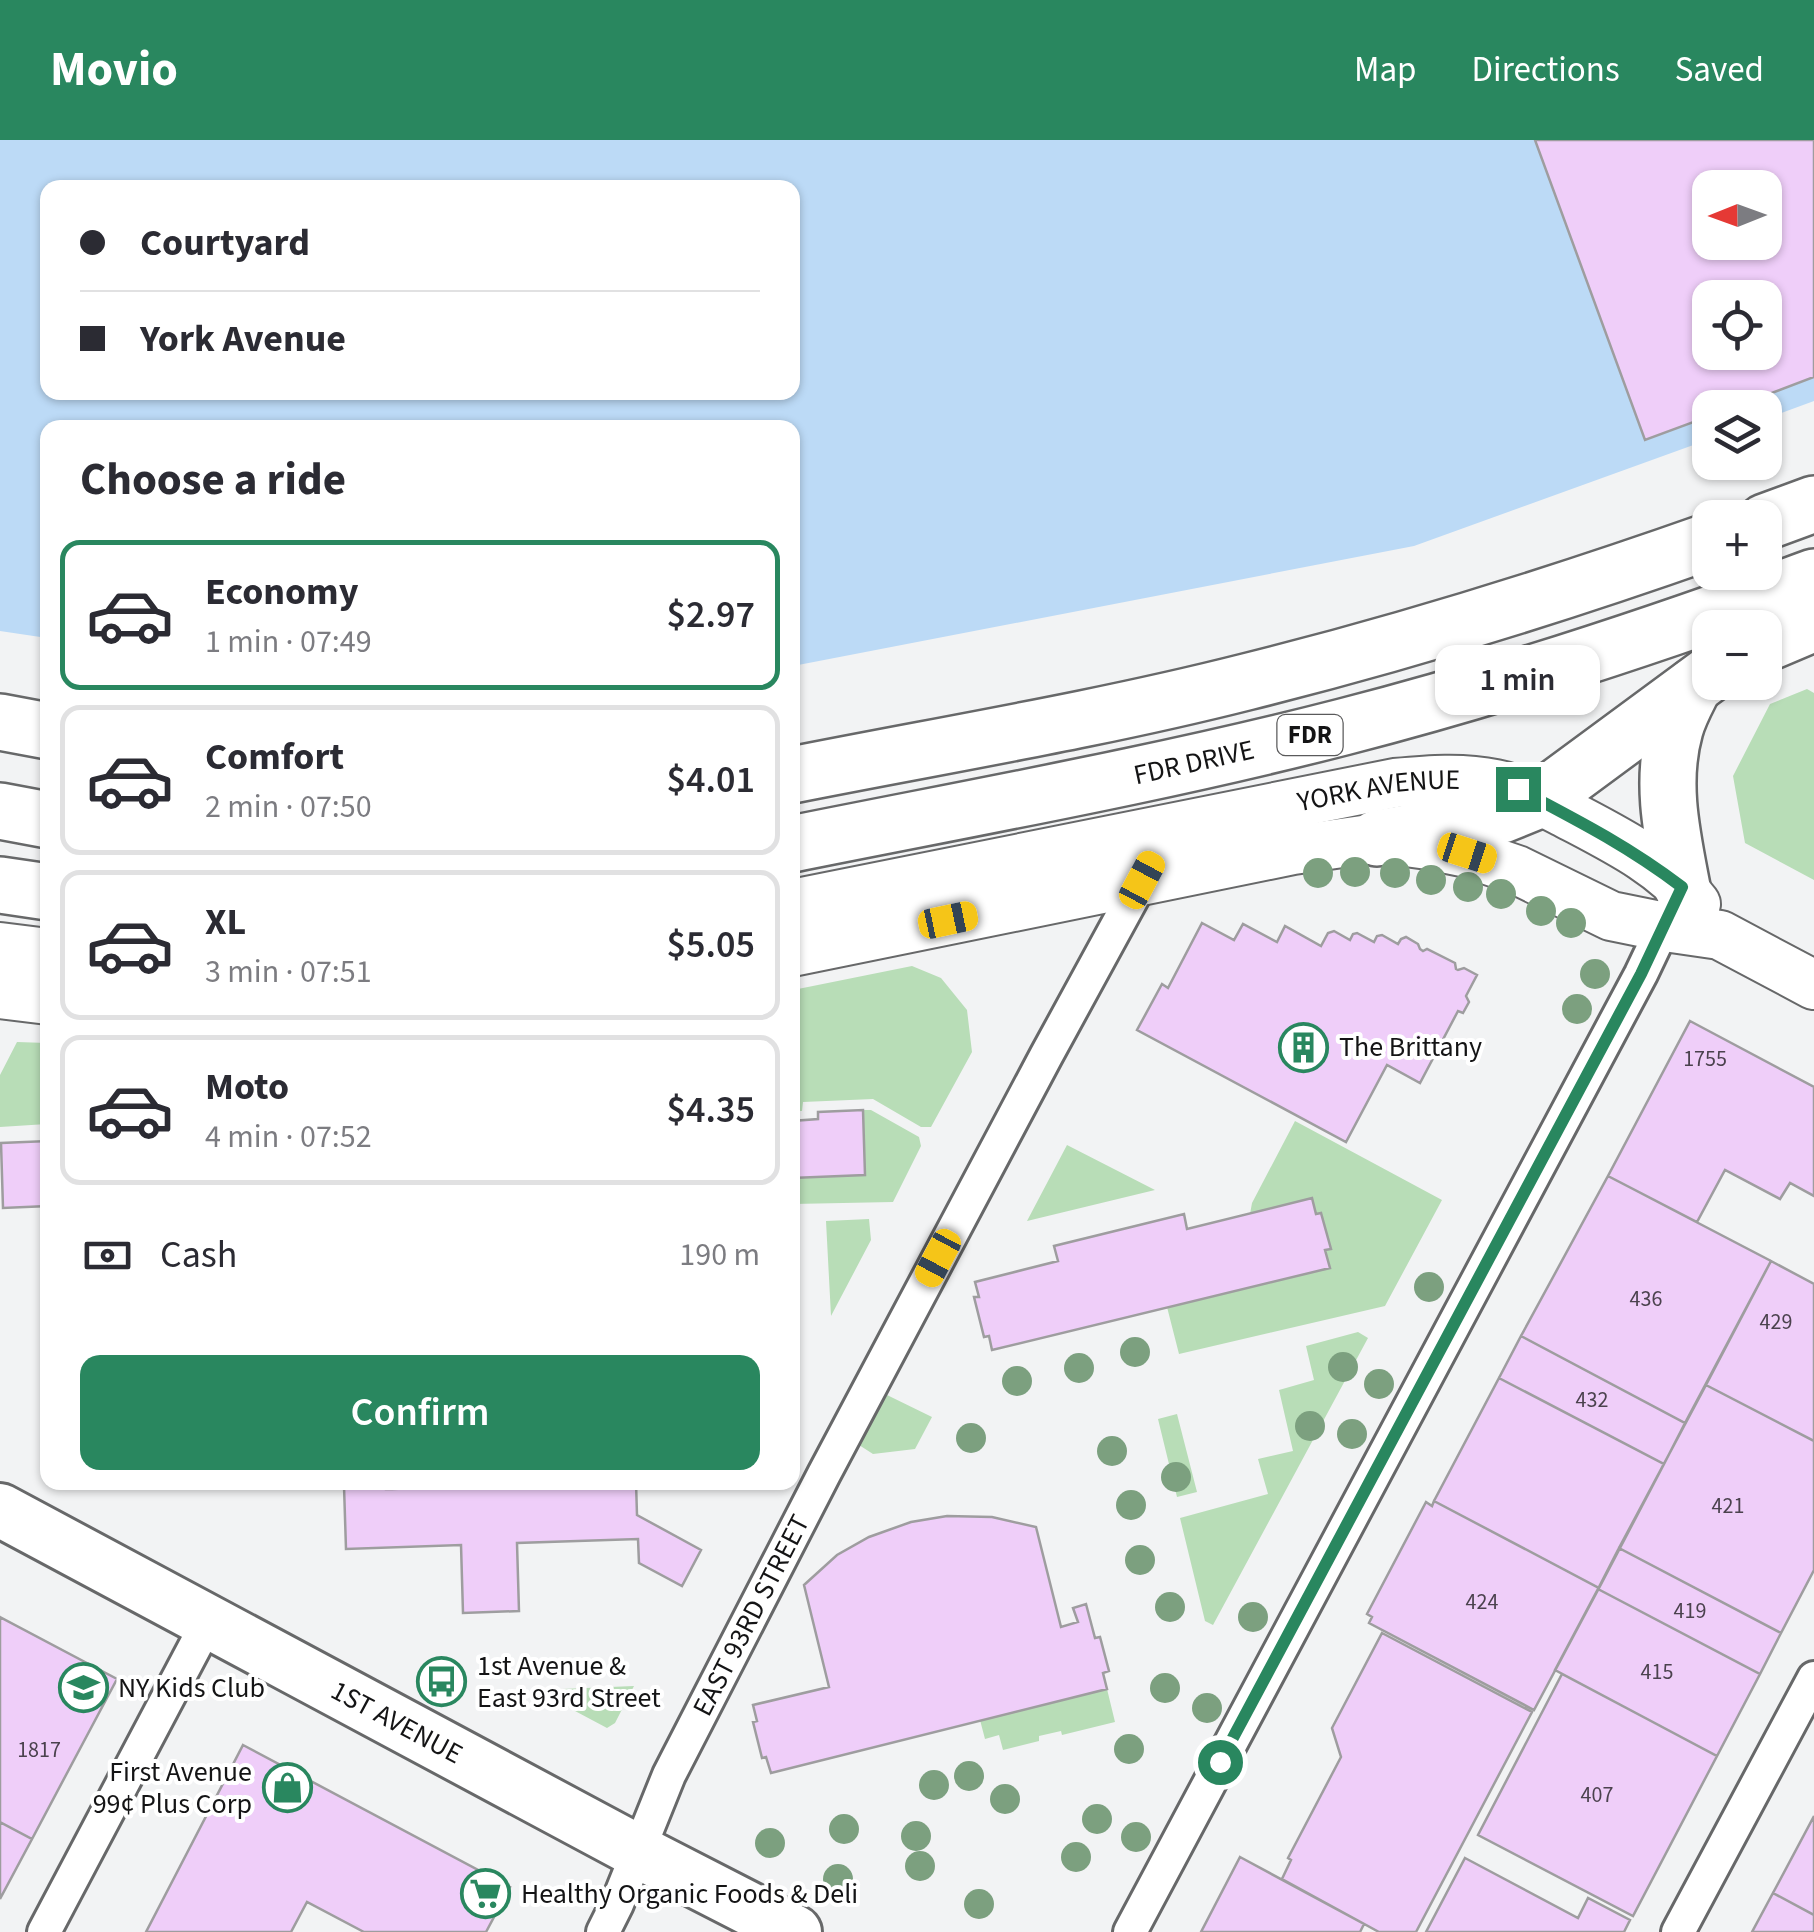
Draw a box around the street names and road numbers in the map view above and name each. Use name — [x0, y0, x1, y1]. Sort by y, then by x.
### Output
road number: FDR — [1278, 715, 1342, 755]
street label: FDR DRIVE — [1130, 730, 1258, 795]
street label: YORK AVENUE — [1293, 760, 1460, 822]
street label: EAST 93RD STREET — [683, 1508, 820, 1723]
street label: 1ST AVENUE — [324, 1671, 470, 1774]

